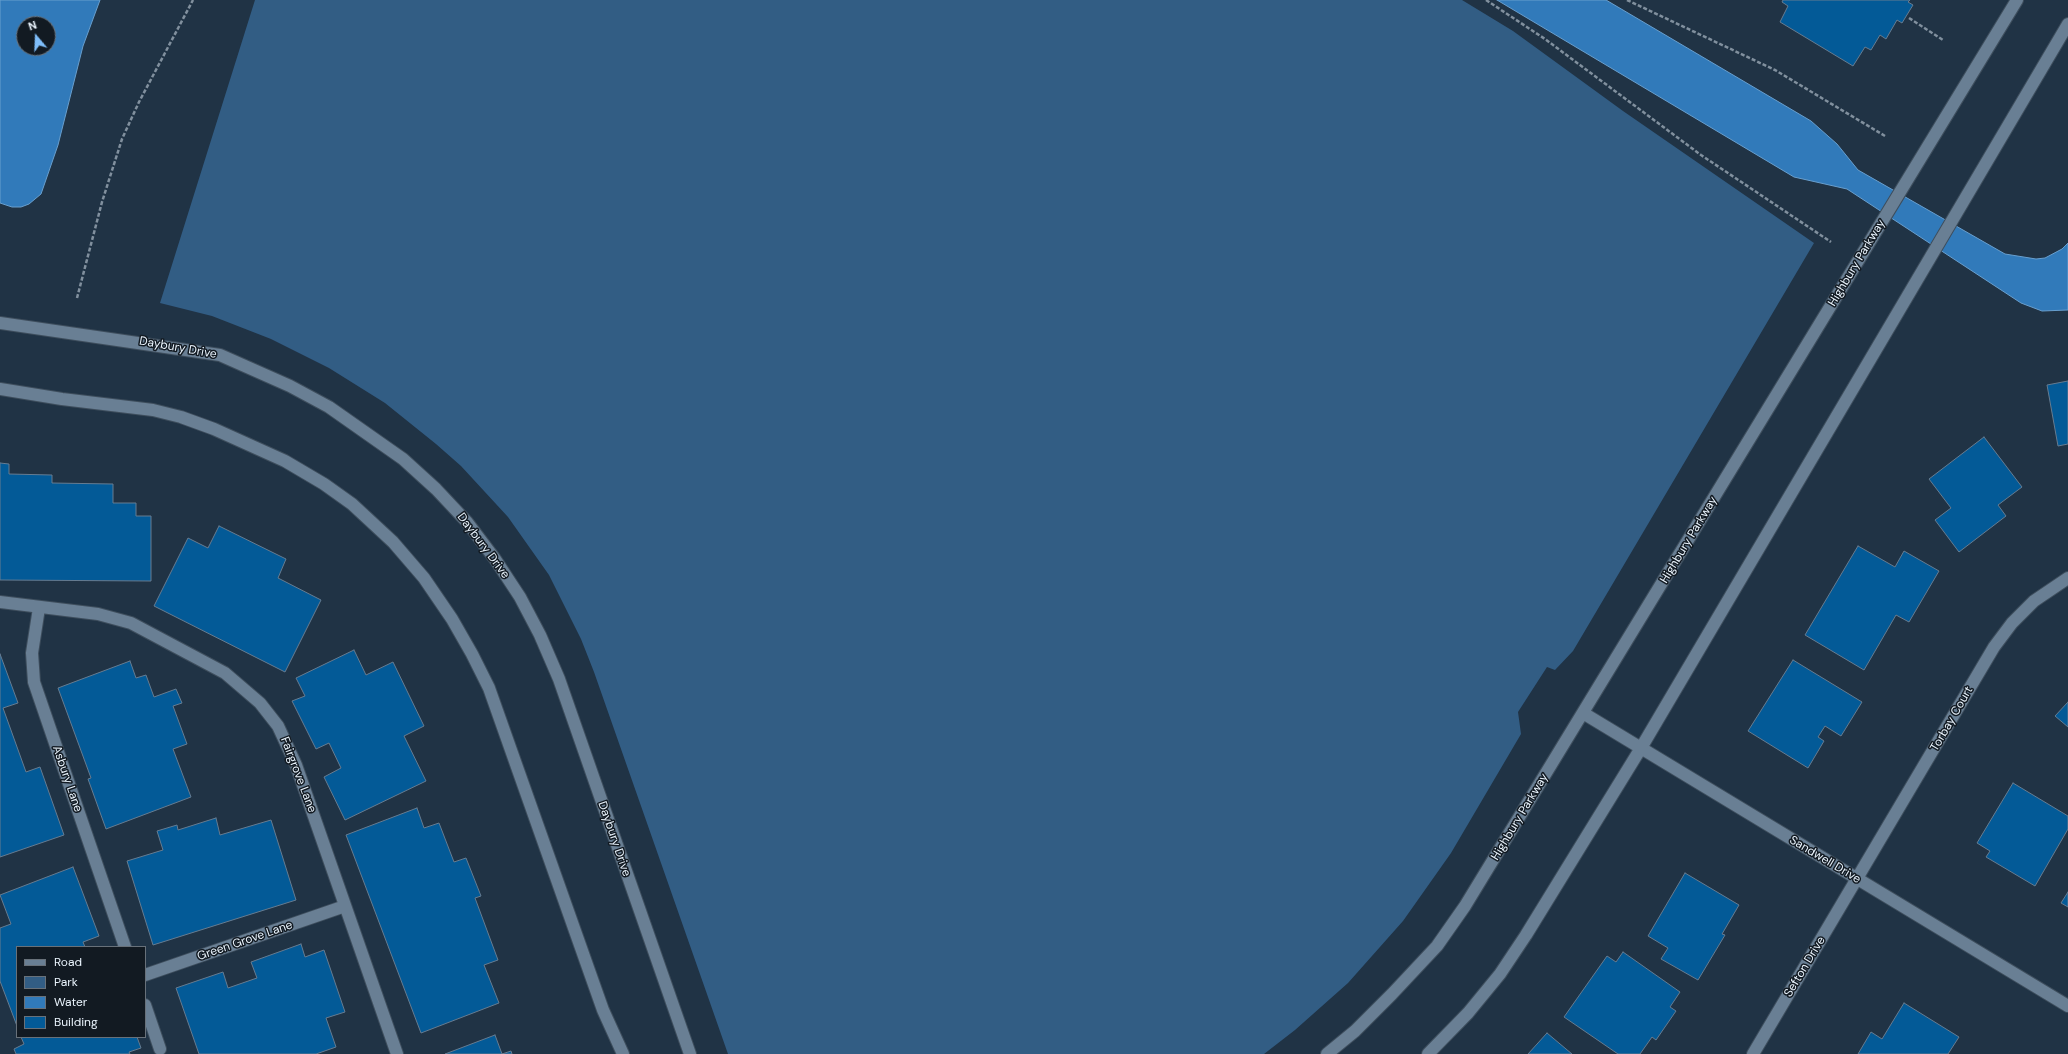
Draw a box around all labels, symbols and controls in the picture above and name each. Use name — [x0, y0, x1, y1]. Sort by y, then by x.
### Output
north arrow — [16, 16, 56, 56]
text: N — [26, 18, 38, 34]
street label: Highbury Parkway — [1825, 217, 1889, 309]
street label: Daybury Drive — [138, 334, 218, 362]
street label: Highbury Parkway — [1657, 494, 1721, 586]
street label: Daybury Drive — [454, 510, 512, 582]
street label: Torbay Court — [1928, 684, 1976, 754]
street label: Fairgrove Lane — [277, 735, 319, 815]
street label: Asbury Lane — [49, 744, 85, 814]
street label: Highbury Parkway — [1488, 771, 1552, 863]
street label: Daybury Drive — [594, 800, 634, 878]
street label: Sandwell Drive — [1787, 833, 1863, 887]
street label: Green Grove Lane — [196, 918, 294, 964]
street label: Sefton Drive — [1781, 934, 1829, 1000]
legend — [16, 946, 146, 1038]
text: Road — [54, 954, 82, 970]
text: Park — [54, 974, 78, 990]
text: Water — [54, 994, 87, 1010]
text: Building — [54, 1014, 98, 1030]

